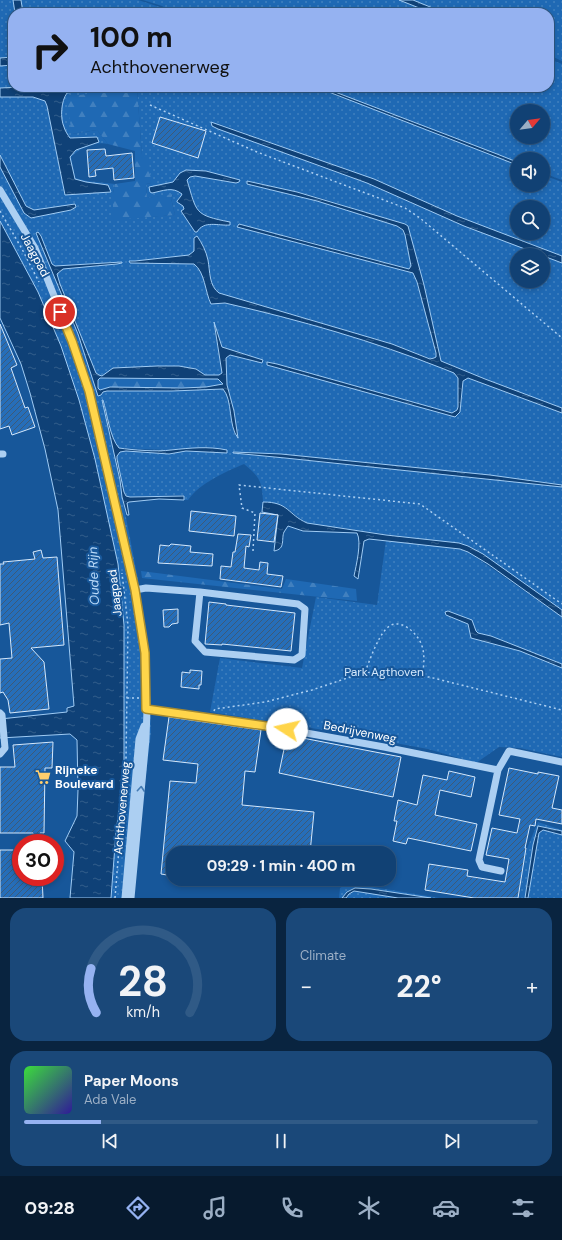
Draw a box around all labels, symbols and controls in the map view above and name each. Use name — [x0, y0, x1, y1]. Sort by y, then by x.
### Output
text: 100 m — [90, 19, 173, 56]
icon: right — [24, 24, 76, 76]
text: Achthovenerweg — [90, 55, 230, 79]
north arrow — [510, 104, 550, 144]
map controls — [510, 104, 550, 288]
button: sound — [510, 152, 550, 192]
button: search — [510, 200, 550, 240]
street label: Jaagpad — [17, 230, 53, 280]
button: layers — [510, 248, 550, 288]
pin — [43, 295, 77, 329]
icon: arrive — [49, 301, 71, 323]
water label: Oude Rijn — [84, 547, 103, 605]
street label: Jaagpad — [104, 569, 126, 617]
park label: Park Agthoven — [344, 664, 424, 680]
position arrow — [266, 708, 308, 750]
street label: Bedrijvenweg — [322, 717, 398, 747]
street label: Achthovenerweg — [110, 761, 134, 855]
place label: Rijneke Boulevard — [55, 762, 114, 792]
supermarket icon: Rijneke Boulevard — [34, 768, 52, 786]
one-way arrow — [137, 786, 146, 792]
speed limit sign: 30 — [12, 834, 64, 886]
text: 09:29 · 1 min · 400 m — [207, 856, 355, 876]
text: Climate — [300, 947, 346, 964]
text: 28 — [118, 954, 168, 1008]
text: 22° — [396, 967, 442, 1006]
text: − — [300, 972, 312, 1001]
text: + — [526, 972, 538, 1001]
text: km/h — [126, 1002, 160, 1020]
text: Paper Moons — [84, 1071, 179, 1091]
text: Ada Vale — [84, 1091, 136, 1108]
icon: previous — [99, 1130, 121, 1152]
icon: pause — [270, 1130, 292, 1152]
icon: next — [441, 1130, 463, 1152]
icon: directions — [124, 1194, 152, 1222]
icon: music — [201, 1194, 229, 1222]
icon: phone — [278, 1194, 306, 1222]
icon: climate — [355, 1194, 383, 1222]
icon: car — [432, 1194, 460, 1222]
icon: filters — [509, 1194, 537, 1222]
text: 09:28 — [25, 1196, 75, 1220]

